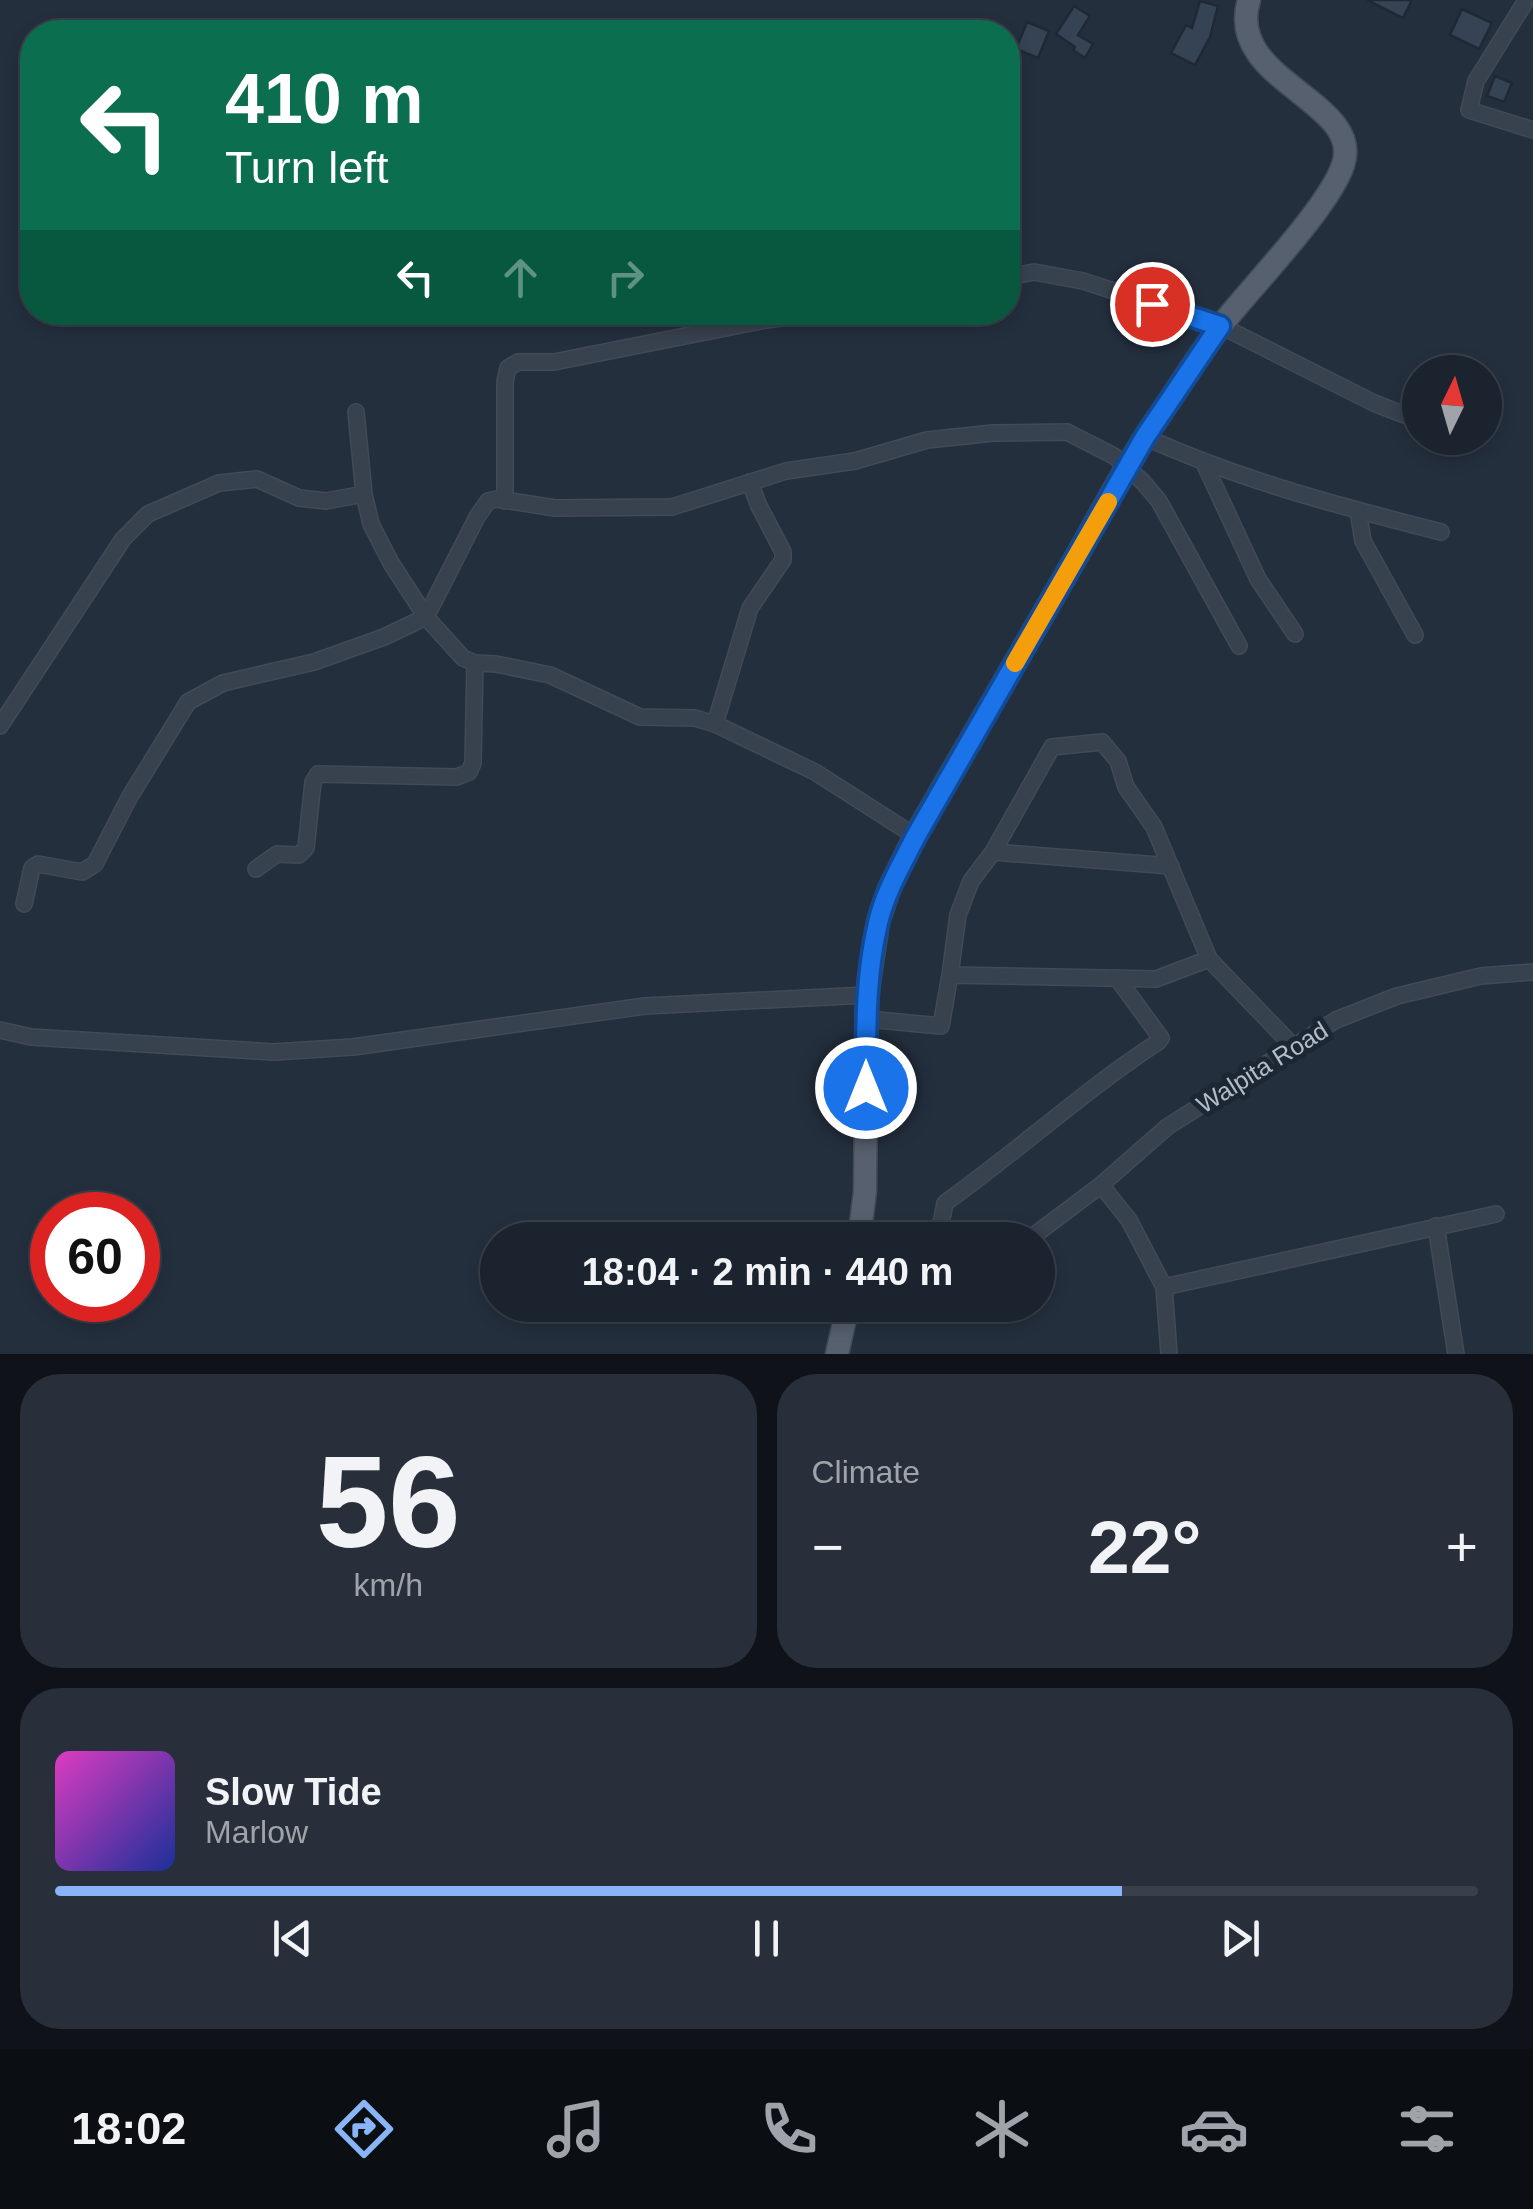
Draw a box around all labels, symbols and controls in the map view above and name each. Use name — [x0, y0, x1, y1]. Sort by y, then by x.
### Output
icon: left — [60, 60, 190, 190]
text: 410 m — [225, 60, 423, 138]
text: Turn left — [225, 142, 388, 193]
icon: left — [388, 250, 443, 305]
icon: ahead — [493, 250, 548, 305]
icon: right — [598, 250, 653, 305]
pin — [1110, 262, 1195, 347]
icon: arrive — [1125, 277, 1180, 332]
north arrow — [1402, 355, 1502, 455]
map controls — [1402, 355, 1502, 455]
street label: Walpita Road — [1191, 1016, 1333, 1118]
position arrow — [814, 1036, 918, 1140]
speed limit sign: 60 — [30, 1192, 160, 1322]
text: 18:04 · 2 min · 440 m — [582, 1251, 953, 1293]
text: 56 — [316, 1429, 461, 1575]
text: Climate — [812, 1454, 920, 1490]
text: 22° — [1088, 1505, 1201, 1589]
text: − — [812, 1516, 844, 1578]
text: + — [1446, 1516, 1478, 1578]
text: km/h — [354, 1567, 423, 1603]
text: Slow Tide — [205, 1771, 382, 1813]
text: Marlow — [205, 1814, 308, 1850]
icon: previous — [265, 1911, 320, 1966]
icon: pause — [739, 1911, 794, 1966]
icon: next — [1213, 1911, 1268, 1966]
icon: directions — [329, 2094, 399, 2164]
icon: music — [541, 2094, 611, 2164]
icon: phone — [754, 2094, 824, 2164]
icon: climate — [967, 2094, 1037, 2164]
icon: car — [1179, 2094, 1249, 2164]
icon: filters — [1392, 2094, 1462, 2164]
text: 18:02 — [71, 2103, 186, 2154]

